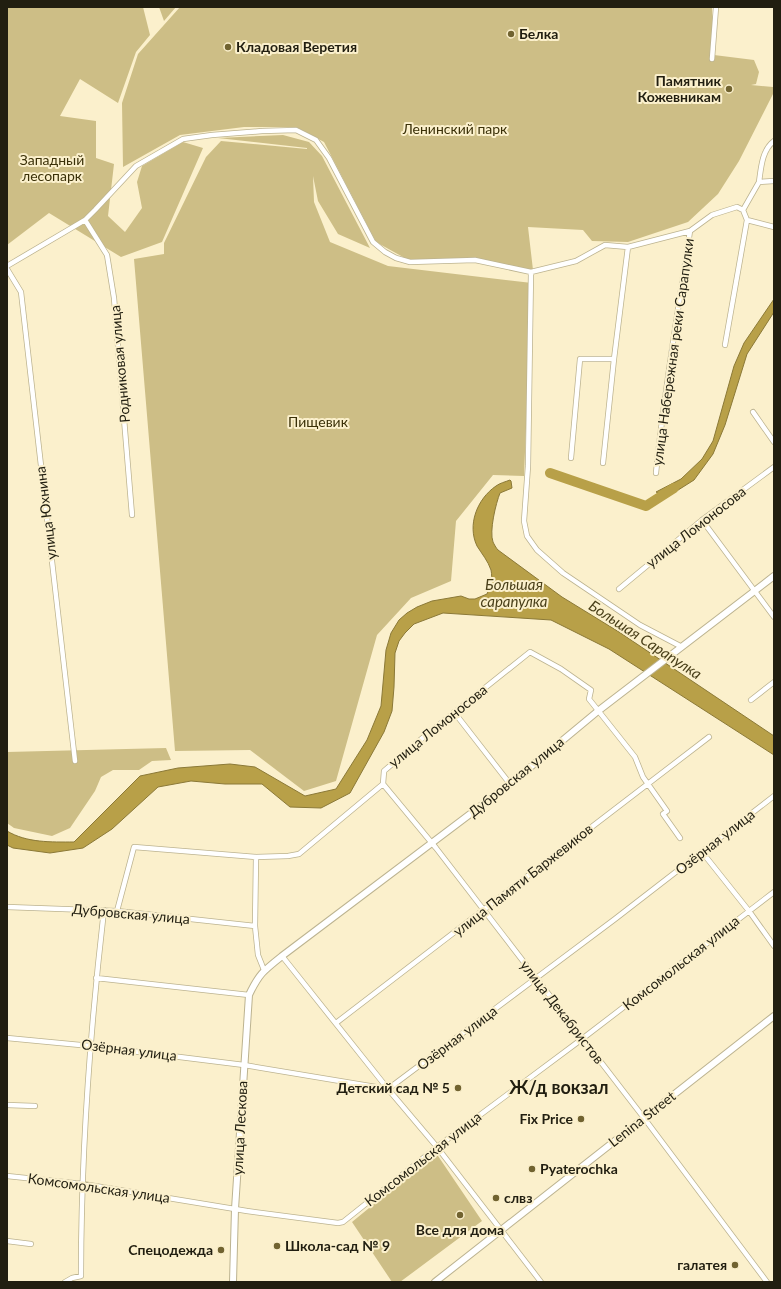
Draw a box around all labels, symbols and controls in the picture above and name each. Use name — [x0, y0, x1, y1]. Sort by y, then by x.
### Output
place label: Белка — [519, 25, 558, 42]
marker: Белка — [506, 29, 516, 39]
place label: Кладовая Веретия — [236, 38, 357, 55]
marker: Кладовая Веретия — [223, 42, 233, 52]
place label: Памятник Кожевникам — [637, 72, 721, 105]
marker: Памятник Кожевникам — [724, 84, 734, 94]
park label: Ленинский парк — [402, 120, 508, 137]
park label: Западный лесопарк — [20, 151, 84, 184]
street label: улица Набережная реки Сарапулки — [648, 237, 697, 467]
street label: Родниковая улица — [106, 305, 133, 423]
park label: Пищевик — [288, 413, 349, 430]
street label: улица Юхнина — [31, 465, 60, 561]
street label: улица Ломоносова — [642, 482, 749, 571]
water label: Большая сарапулка — [481, 575, 548, 610]
water label: Большая Сарапулка — [586, 596, 706, 683]
street label: улица Ломоносова — [385, 681, 490, 771]
street label: Дубровская улица — [464, 733, 567, 820]
street label: Озёрная улица — [672, 805, 758, 878]
street label: улица Памяти Баржевиков — [449, 820, 596, 939]
street label: Дубровская улица — [71, 900, 191, 927]
street label: Комсомольская улица — [619, 912, 742, 1013]
street label: улица Декабристов — [517, 957, 608, 1067]
street label: Озёрная улица — [413, 1002, 500, 1073]
street label: Озёрная улица — [80, 1035, 178, 1064]
district label: Ж/д вокзал — [509, 1076, 609, 1098]
place label: Детский сад № 5 — [336, 1079, 450, 1096]
street label: улица Лескова — [229, 1080, 250, 1176]
marker: Детский сад № 5 — [453, 1083, 463, 1093]
street label: Lenina Street — [605, 1087, 679, 1150]
street label: Комсомольская улица — [361, 1108, 484, 1209]
place label: Fix Price — [519, 1110, 574, 1127]
marker: Fix Price — [576, 1114, 586, 1124]
place label: Pyaterochka — [540, 1160, 618, 1177]
marker: Pyaterochka — [527, 1164, 537, 1174]
street label: Комсомольская улица — [27, 1169, 171, 1206]
place label: слвз — [504, 1189, 532, 1206]
marker: слвз — [491, 1193, 501, 1203]
marker: Все для дома — [455, 1210, 465, 1220]
place label: Все для дома — [416, 1221, 504, 1238]
place label: Школа-сад № 9 — [285, 1237, 390, 1254]
place label: Спецодежда — [128, 1241, 213, 1258]
marker: Школа-сад № 9 — [272, 1241, 282, 1251]
marker: Спецодежда — [216, 1245, 226, 1255]
place label: галатея — [677, 1256, 727, 1273]
marker: галатея — [730, 1260, 740, 1270]

